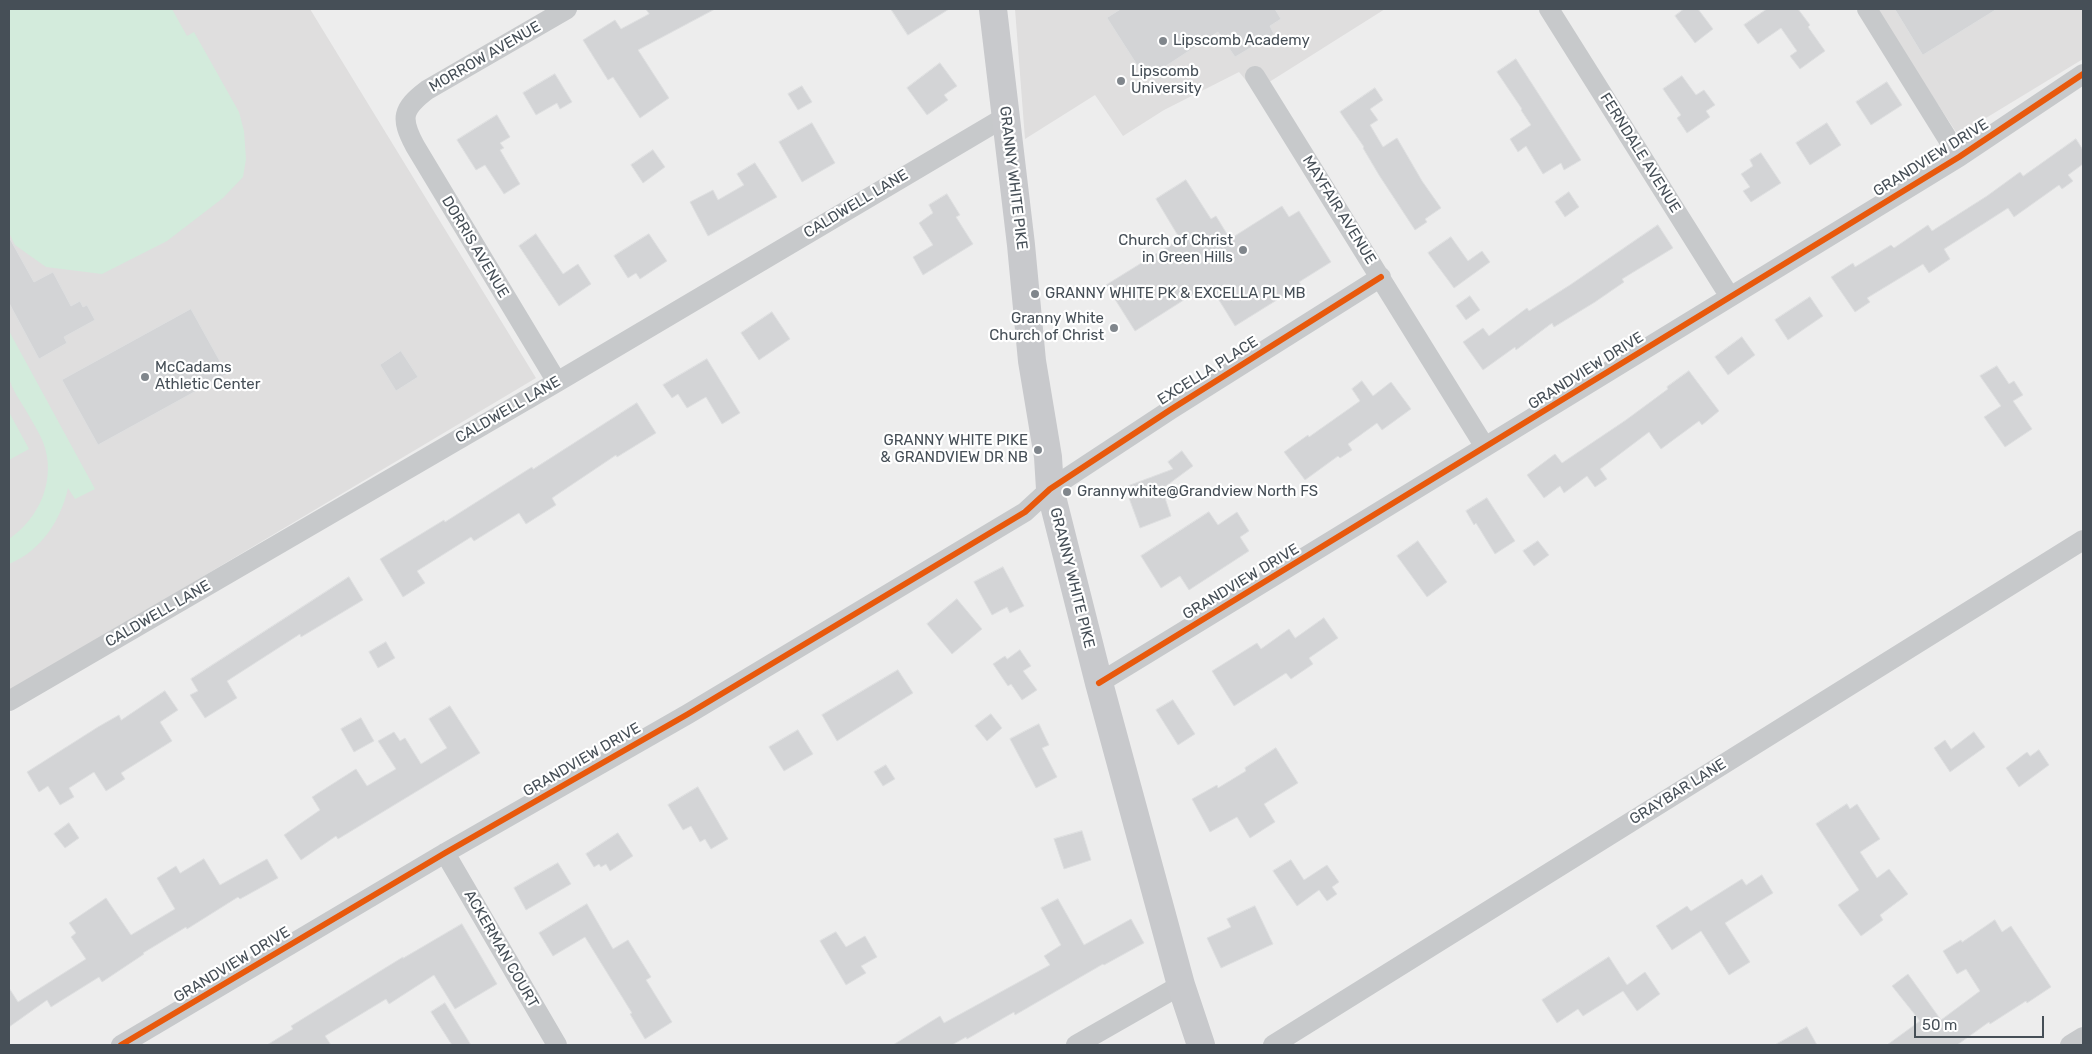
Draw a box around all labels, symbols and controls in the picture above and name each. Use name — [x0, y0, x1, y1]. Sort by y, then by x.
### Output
street label: MORROW AVENUE — [426, 18, 544, 96]
place label: Lipscomb Academy — [1173, 32, 1310, 50]
marker: Lipscomb Academy — [1157, 35, 1169, 47]
place label: Lipscomb University — [1131, 63, 1202, 98]
marker: Lipscomb University — [1115, 75, 1127, 87]
street label: FERNDALE AVENUE — [1596, 90, 1684, 216]
street label: GRANNY WHITE PIKE — [995, 105, 1031, 251]
street label: GRANDVIEW DRIVE — [1870, 115, 1992, 201]
street label: MAYFAIR AVENUE — [1298, 152, 1380, 268]
street label: CALDWELL LANE — [801, 166, 911, 242]
street label: DORRIS AVENUE — [438, 193, 512, 301]
place label: Church of Christ in Green Hills — [1118, 232, 1233, 267]
marker: Church of Christ in Green Hills — [1237, 244, 1249, 256]
place label: GRANNY WHITE PK & EXCELLA PL MB — [1045, 285, 1306, 303]
marker: GRANNY WHITE PK & EXCELLA PL MB — [1029, 288, 1041, 300]
place label: Granny White Church of Christ — [989, 310, 1104, 345]
marker: Granny White Church of Christ — [1108, 322, 1120, 334]
street label: GRANDVIEW DRIVE — [1525, 328, 1647, 414]
street label: EXCELLA PLACE — [1154, 333, 1262, 409]
place label: McCadams Athletic Center — [155, 359, 260, 394]
marker: McCadams Athletic Center — [139, 371, 151, 383]
street label: CALDWELL LANE — [452, 373, 564, 447]
place label: GRANNY WHITE PIKE & GRANDVIEW DR NB — [880, 432, 1028, 467]
marker: GRANNY WHITE PIKE & GRANDVIEW DR NB — [1032, 444, 1044, 456]
place label: Grannywhite@Grandview North FS — [1077, 483, 1318, 501]
marker: Grannywhite@Grandview North FS — [1061, 486, 1073, 498]
street label: GRANNY WHITE PIKE — [1046, 506, 1098, 650]
street label: GRANDVIEW DRIVE — [1180, 540, 1302, 624]
street label: CALDWELL LANE — [102, 577, 214, 651]
street label: GRANDVIEW DRIVE — [520, 719, 644, 801]
street label: GRAYBAR LANE — [1627, 755, 1729, 829]
street label: ACKERMAN COURT — [460, 887, 542, 1011]
street label: GRANDVIEW DRIVE — [171, 923, 293, 1007]
scale bar — [1917, 1006, 2047, 1038]
text: 50 m — [1922, 1016, 1957, 1034]

